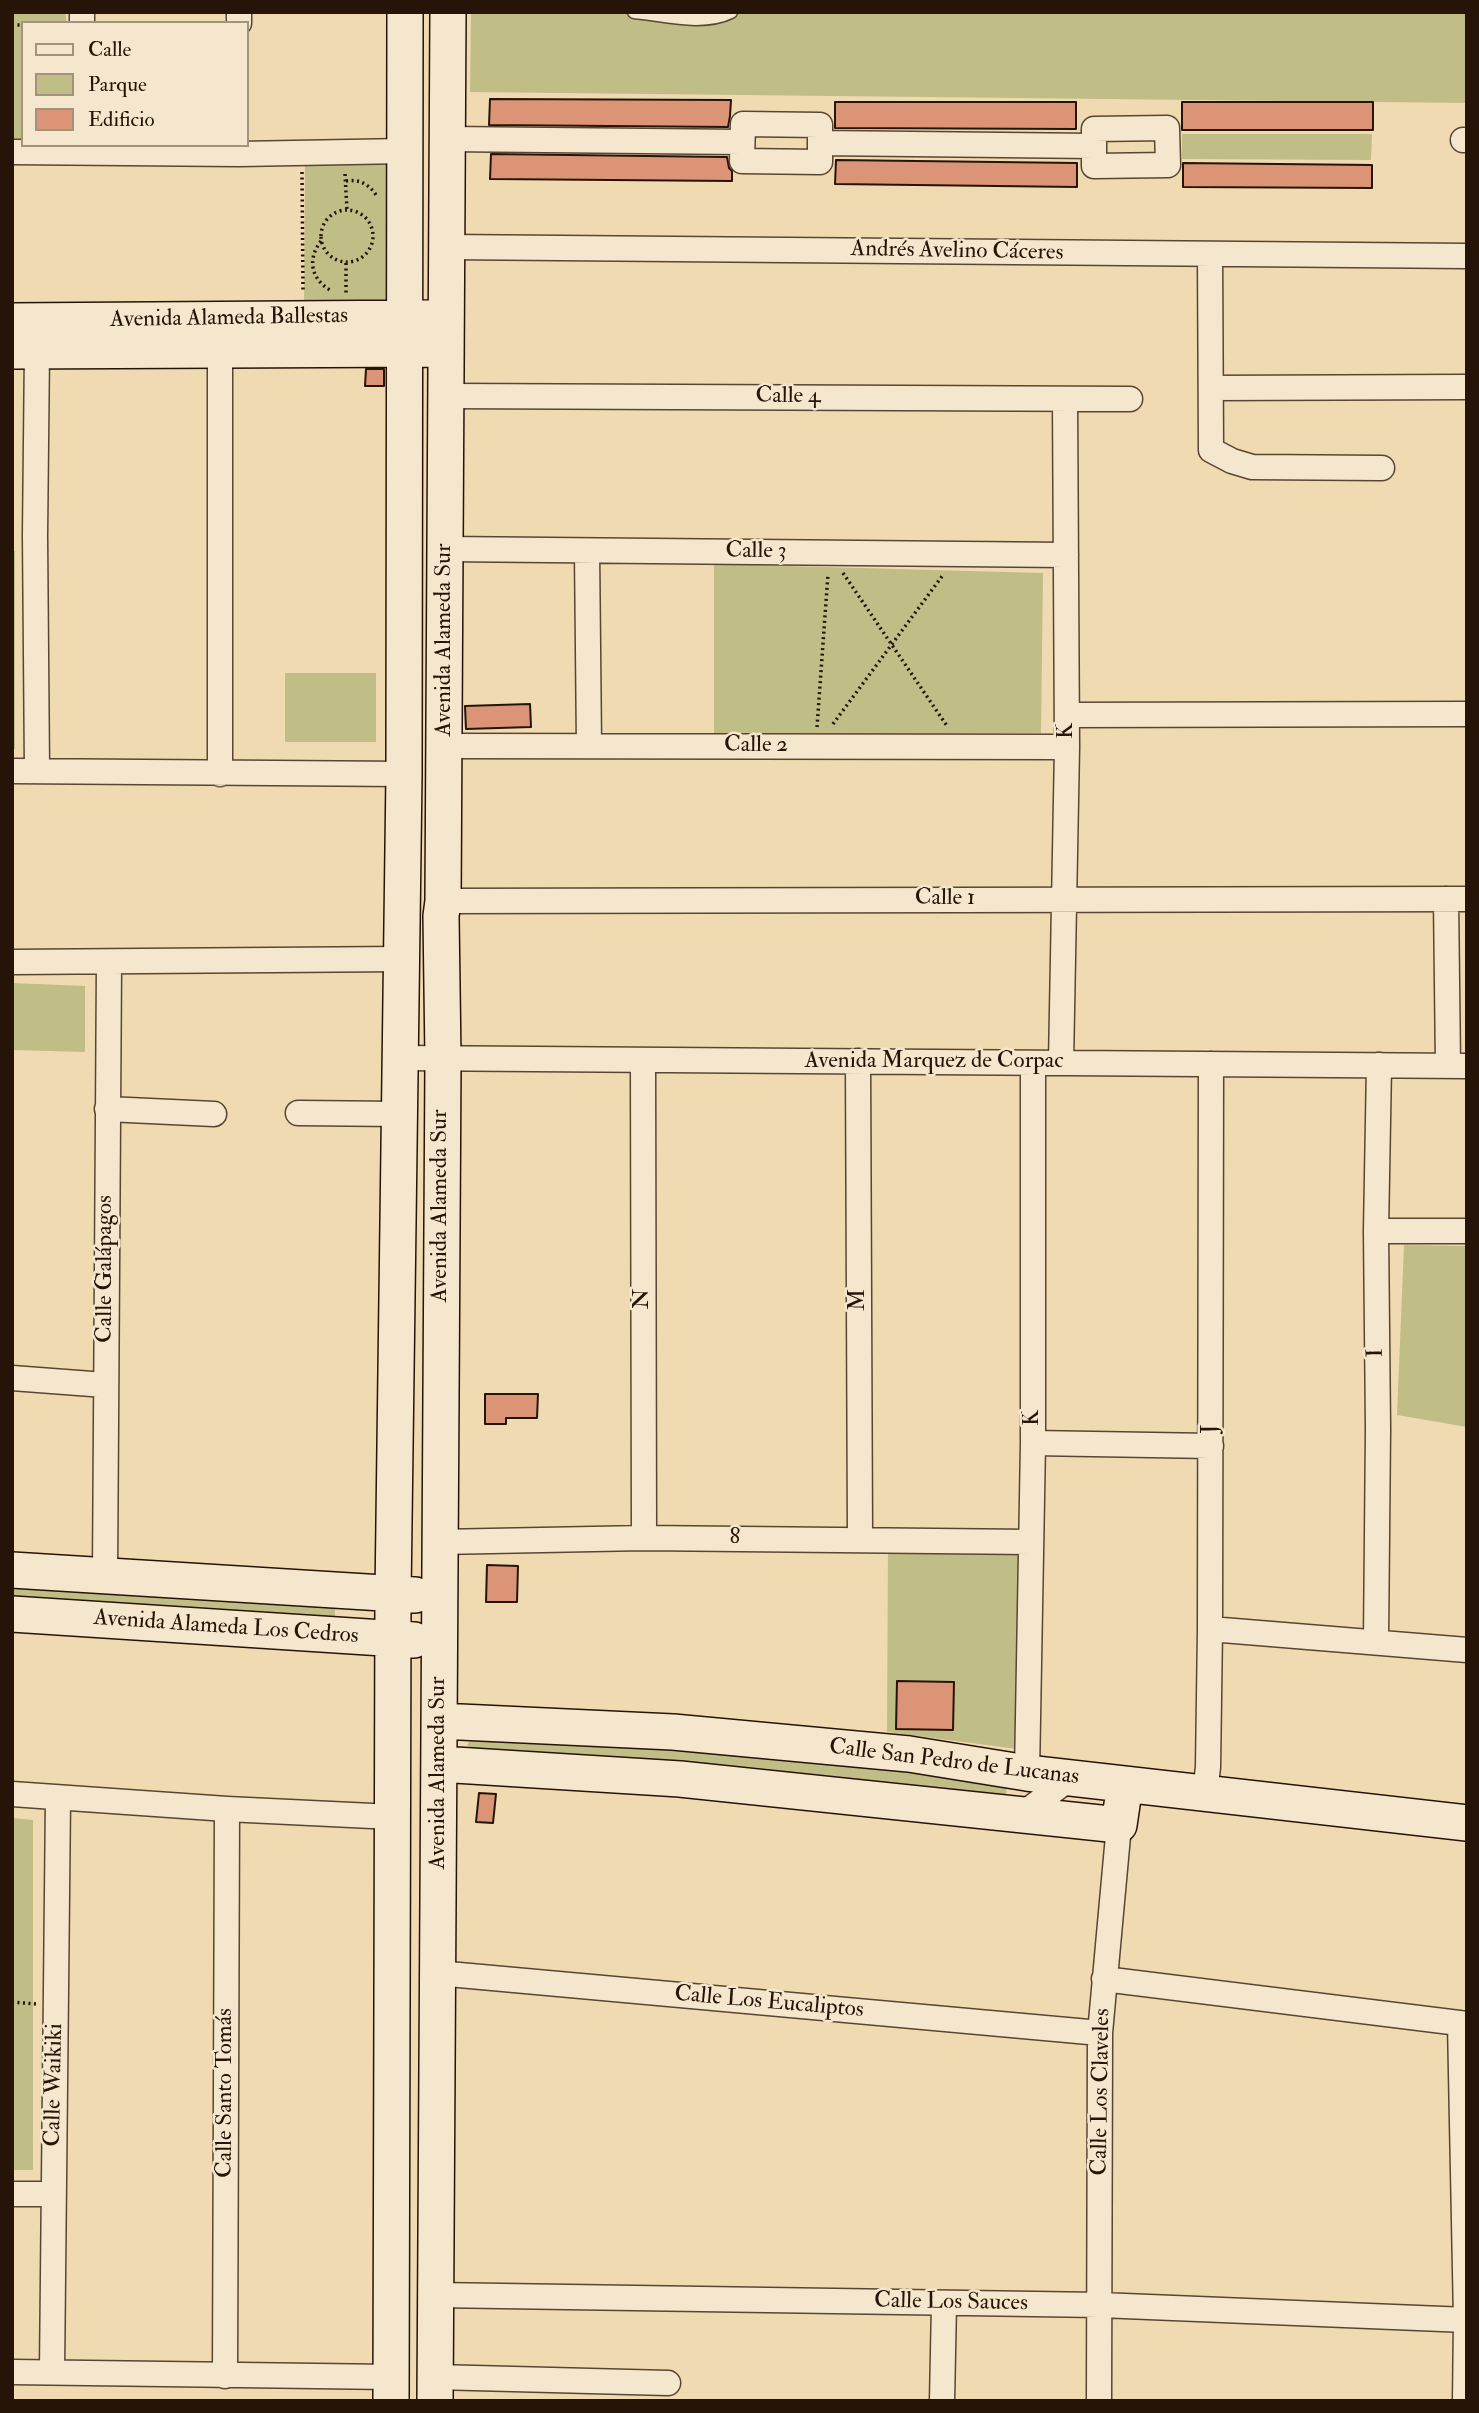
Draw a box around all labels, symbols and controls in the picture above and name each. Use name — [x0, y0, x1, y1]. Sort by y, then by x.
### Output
legend — [21, 21, 248, 147]
text: Calle — [88, 36, 131, 63]
text: Parque — [88, 71, 147, 98]
text: Edificio — [88, 106, 155, 133]
street label: Andrés Avelino Cáceres — [850, 236, 1064, 268]
street label: Avenida Alameda Ballestas — [110, 303, 348, 335]
street label: Calle 4 — [756, 383, 820, 411]
street label: Calle 3 — [725, 538, 787, 566]
street label: Avenida Alameda Sur — [431, 544, 459, 736]
street label: K — [1053, 723, 1081, 739]
street label: Calle 2 — [724, 732, 788, 760]
street label: Calle 1 — [915, 885, 975, 913]
street label: Avenida Marquez de Corpac — [804, 1048, 1064, 1076]
street label: Avenida Alameda Sur — [427, 1110, 455, 1302]
street label: Calle Galápagos — [92, 1195, 120, 1343]
street label: N — [629, 1289, 657, 1309]
street label: M — [845, 1289, 873, 1311]
street label: I — [1363, 1348, 1391, 1358]
street label: K — [1019, 1410, 1047, 1426]
street label: J — [1197, 1424, 1225, 1434]
street label: 8 — [730, 1524, 740, 1552]
street label: Avenida Alameda Los Cedros — [93, 1605, 359, 1651]
street label: Avenida Alameda Sur — [425, 1677, 453, 1869]
street label: Calle San Pedro de Lucanas — [827, 1734, 1081, 1792]
street label: Calle Los Eucaliptos — [673, 1981, 865, 2025]
street label: Calle Santo Tomás — [212, 2008, 240, 2178]
street label: Calle Los Claveles — [1087, 2008, 1117, 2176]
street label: Calle Waikiki — [40, 2023, 70, 2147]
street label: Calle Los Sauces — [874, 2288, 1028, 2318]

